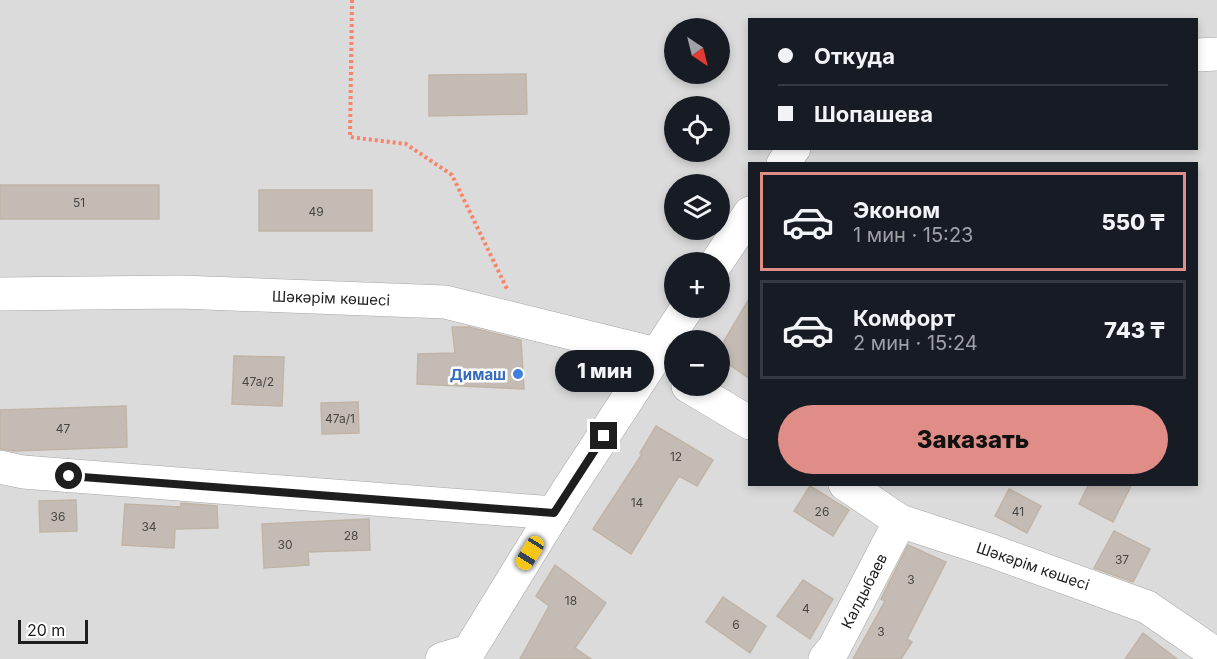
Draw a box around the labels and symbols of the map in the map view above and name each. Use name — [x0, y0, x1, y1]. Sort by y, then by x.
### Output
north arrow — [664, 18, 730, 84]
house number: 51 — [73, 195, 85, 210]
house number: 49 — [308, 204, 324, 219]
street label: Шәкәрім көшесі — [272, 286, 390, 310]
callout: 1 мин — [554, 349, 654, 391]
place label: Димаш — [450, 365, 506, 384]
marker: Димаш — [511, 367, 525, 381]
house number: 47а/2 — [242, 374, 274, 389]
house number: 47а/1 — [325, 411, 355, 426]
house number: 47 — [56, 421, 70, 436]
route end — [590, 422, 617, 449]
house number: 12 — [670, 449, 682, 464]
route start — [55, 462, 82, 489]
house number: 14 — [631, 495, 644, 510]
house number: 26 — [815, 504, 829, 519]
house number: 41 — [1012, 504, 1024, 519]
house number: 36 — [51, 509, 65, 524]
house number: 34 — [141, 519, 157, 534]
house number: 28 — [344, 528, 358, 543]
car — [513, 533, 547, 573]
house number: 30 — [278, 537, 292, 552]
street label: Шәкәрім көшесі — [974, 538, 1092, 594]
street label: Калдыбаев — [837, 550, 891, 632]
house number: 37 — [1115, 552, 1129, 567]
house number: 3 — [907, 572, 915, 587]
house number: 18 — [565, 593, 577, 608]
house number: 4 — [802, 601, 810, 616]
scale bar — [18, 617, 88, 644]
house number: 6 — [732, 617, 740, 632]
house number: 3 — [877, 624, 885, 639]

